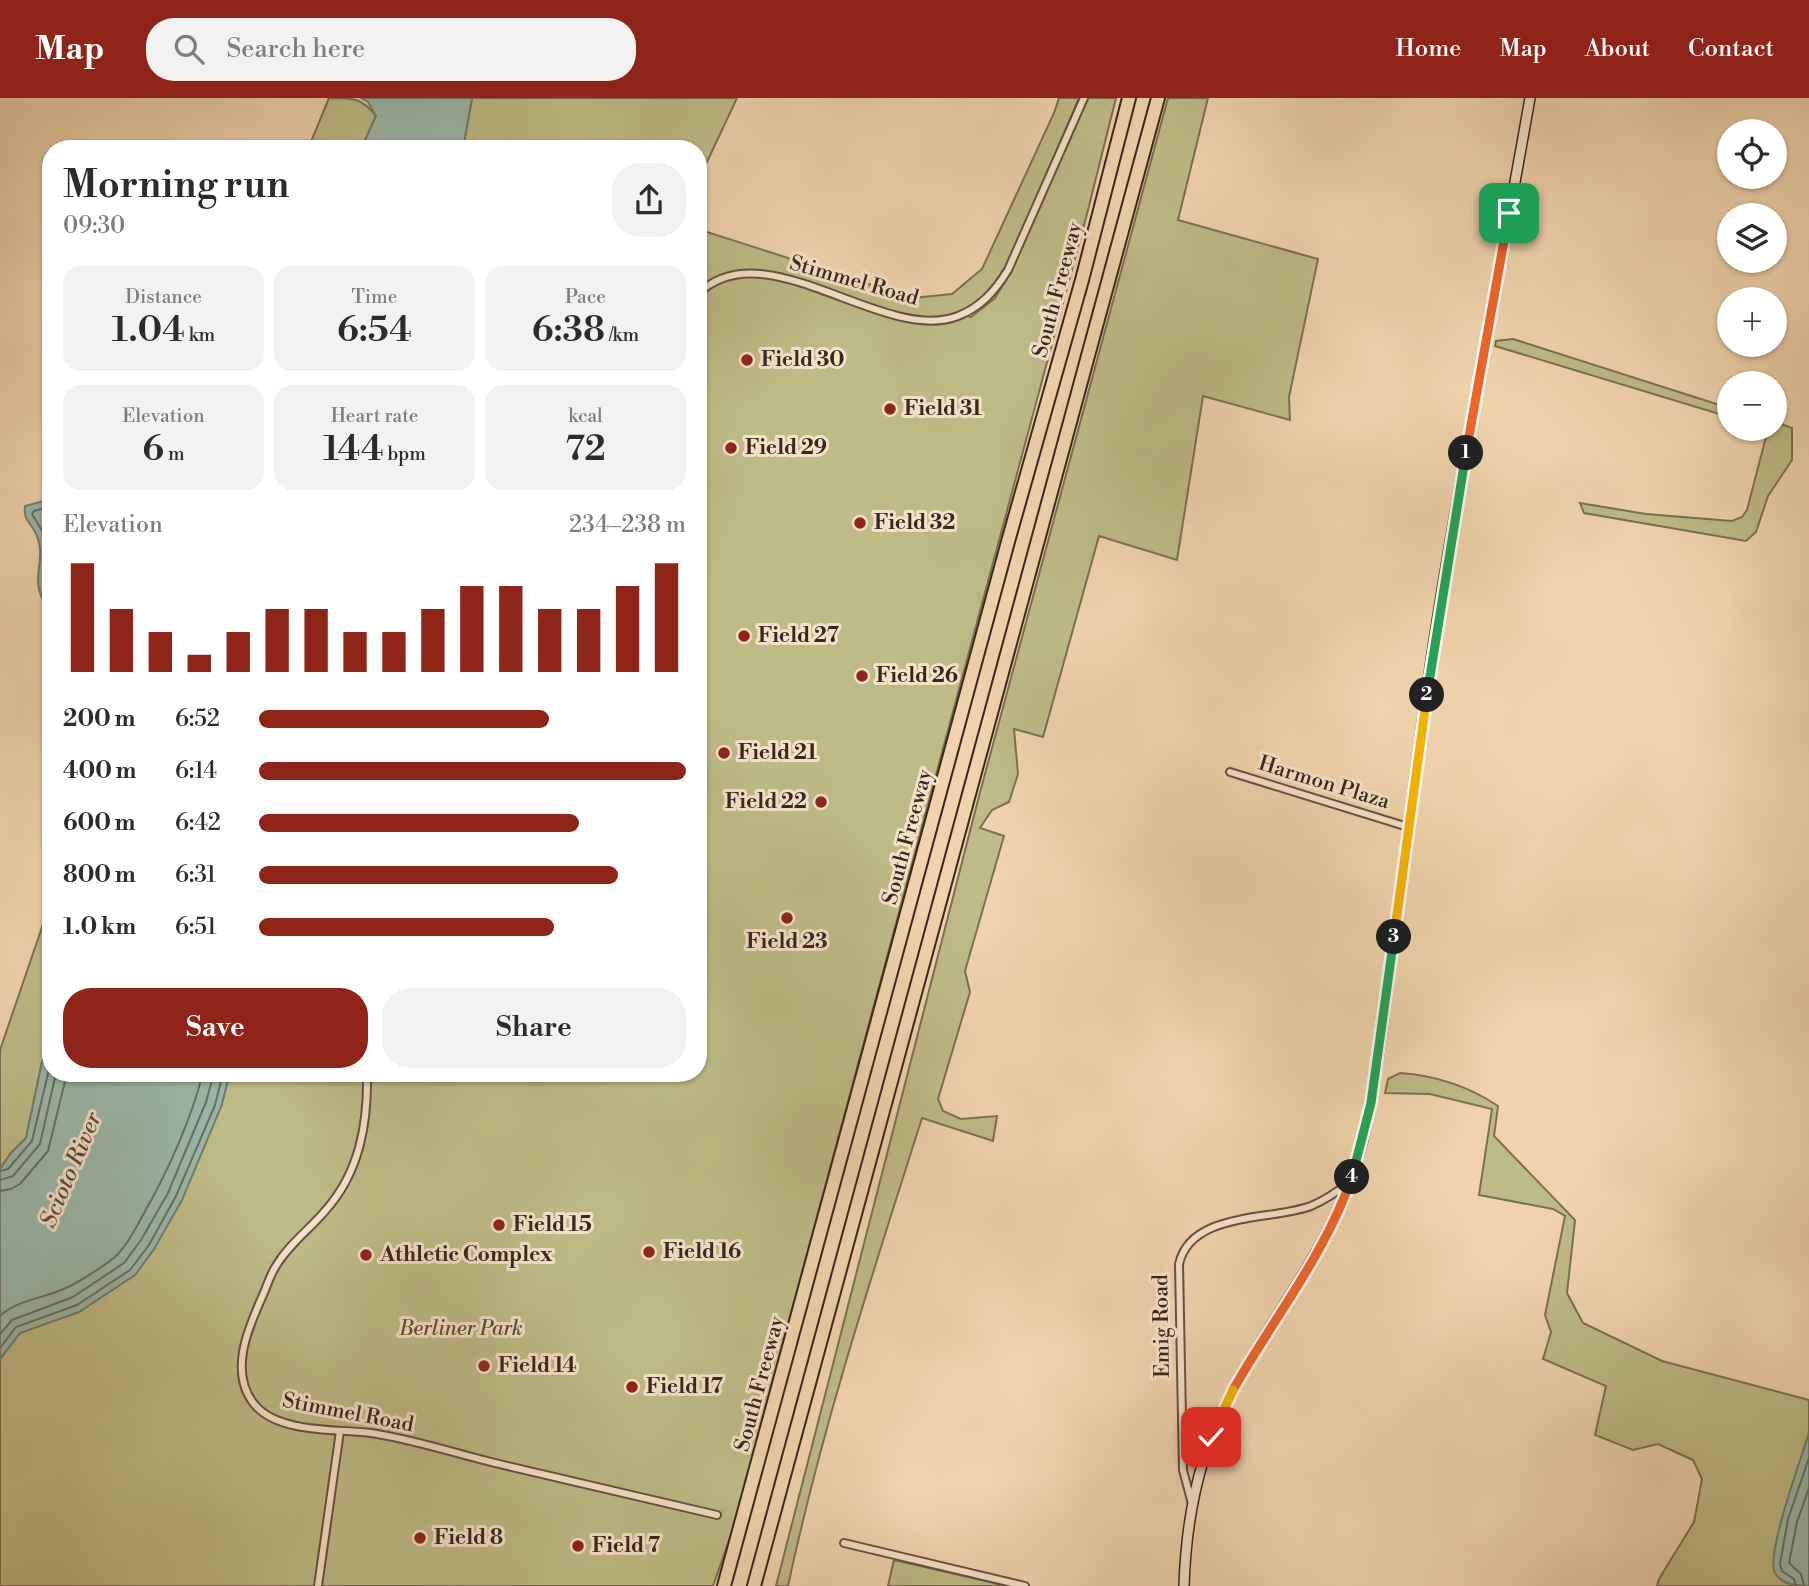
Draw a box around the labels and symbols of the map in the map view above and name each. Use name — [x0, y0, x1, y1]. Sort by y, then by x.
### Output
pin — [1479, 183, 1539, 243]
street label: South Freeway — [1027, 219, 1089, 361]
street label: Stimmel Road — [786, 250, 922, 312]
place label: Field 30 — [761, 347, 845, 373]
marker: Field 30 — [739, 352, 755, 368]
place label: Field 31 — [904, 396, 982, 422]
marker: Field 31 — [882, 401, 898, 417]
place label: Field 29 — [745, 435, 827, 461]
pin: 1 — [1448, 436, 1484, 470]
marker: Field 29 — [723, 440, 739, 456]
place label: Field 32 — [874, 510, 955, 536]
marker: Field 32 — [852, 515, 868, 531]
place label: Field 27 — [758, 623, 840, 649]
marker: Field 27 — [736, 628, 752, 644]
place label: Field 26 — [876, 663, 958, 689]
marker: Field 26 — [854, 668, 870, 684]
pin: 2 — [1410, 678, 1444, 712]
place label: Field 21 — [738, 740, 817, 766]
marker: Field 21 — [716, 745, 732, 761]
street label: Harmon Plaza — [1255, 751, 1393, 815]
street label: South Freeway — [877, 766, 939, 908]
place label: Field 22 — [725, 789, 807, 815]
marker: Field 22 — [813, 794, 829, 810]
marker: Field 23 — [779, 910, 795, 926]
pin: 3 — [1376, 920, 1412, 954]
place label: Field 23 — [746, 929, 828, 955]
water label: Scioto River — [34, 1107, 108, 1232]
pin: 4 — [1334, 1160, 1370, 1194]
place label: Field 15 — [513, 1212, 592, 1238]
marker: Field 15 — [491, 1217, 507, 1233]
place label: Field 16 — [663, 1239, 741, 1265]
place label: Athletic Complex — [379, 1242, 553, 1268]
marker: Field 16 — [641, 1244, 657, 1260]
marker: Athletic Complex — [358, 1247, 374, 1263]
street label: Emig Road — [1148, 1274, 1176, 1378]
street label: South Freeway — [729, 1313, 791, 1455]
park label: Berliner Park — [398, 1316, 523, 1342]
place label: Field 14 — [498, 1353, 577, 1379]
marker: Field 14 — [476, 1358, 492, 1374]
place label: Field 17 — [646, 1374, 724, 1400]
marker: Field 17 — [624, 1379, 640, 1395]
street label: Stimmel Road — [280, 1388, 416, 1438]
pin — [1181, 1407, 1241, 1467]
place label: Field 8 — [434, 1525, 503, 1551]
marker: Field 8 — [412, 1530, 428, 1546]
place label: Field 7 — [592, 1533, 661, 1559]
marker: Field 7 — [570, 1538, 586, 1554]

